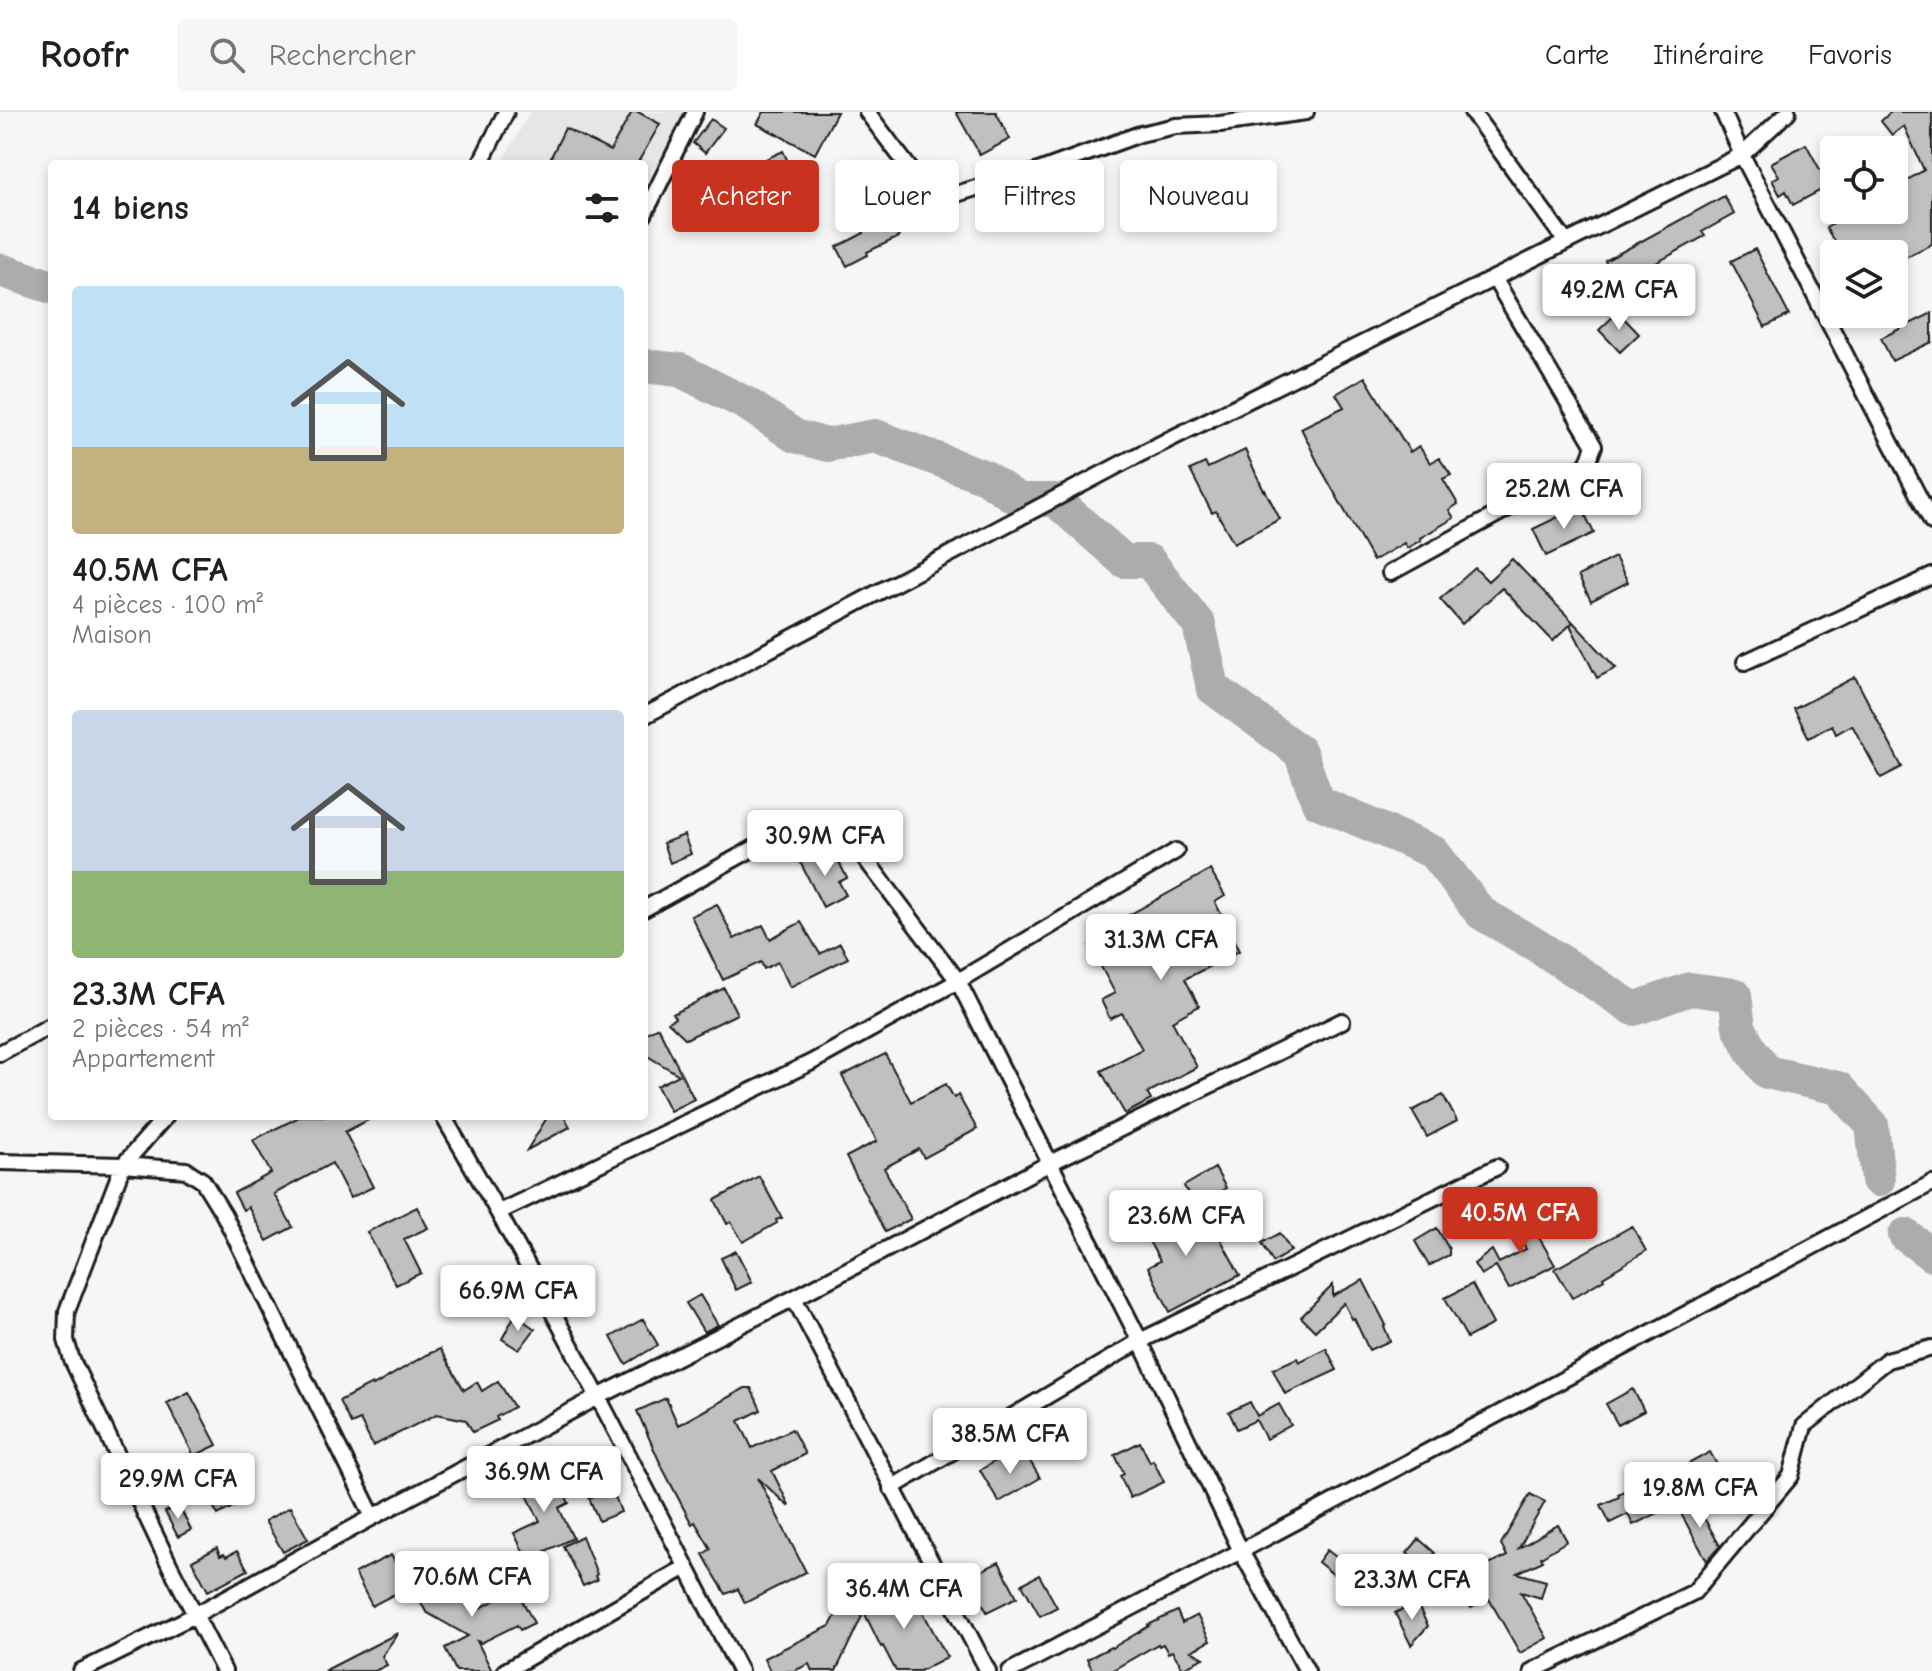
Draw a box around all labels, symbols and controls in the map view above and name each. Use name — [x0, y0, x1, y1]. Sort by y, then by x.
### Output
search box — [177, 19, 737, 91]
text: Roofr — [40, 33, 129, 77]
icon: search — [205, 33, 249, 77]
text: Rechercher — [269, 38, 415, 73]
text: Carte — [1545, 39, 1609, 71]
text: Itinéraire — [1653, 39, 1764, 71]
text: Favoris — [1808, 39, 1892, 71]
map controls — [1820, 136, 1908, 328]
button: locate — [1820, 136, 1908, 224]
chip: Acheter — [672, 160, 819, 232]
chip: Louer — [835, 160, 959, 232]
chip: Filtres — [975, 160, 1104, 232]
chip: Nouveau — [1120, 160, 1277, 232]
icon: filters — [580, 186, 624, 230]
text: 14 biens — [72, 188, 189, 228]
button: layers — [1820, 240, 1908, 328]
pin: 49.2M CFA — [1527, 264, 1711, 332]
text: 49.2M CFA — [1560, 275, 1678, 305]
icon: home — [276, 338, 420, 482]
pin: 25.2M CFA — [1472, 463, 1656, 531]
text: 25.2M CFA — [1505, 474, 1623, 504]
text: 40.5M CFA — [72, 550, 228, 590]
text: 4 pièces · 100 m² — [72, 590, 263, 620]
text: Maison — [72, 620, 152, 650]
icon: home — [276, 762, 420, 906]
pin: 30.9M CFA — [733, 810, 917, 878]
text: 30.9M CFA — [765, 821, 885, 851]
pin: 31.3M CFA — [1069, 914, 1253, 982]
text: 31.3M CFA — [1104, 925, 1218, 955]
text: 23.3M CFA — [72, 974, 225, 1014]
text: 2 pièces · 54 m² — [72, 1014, 249, 1044]
text: Appartement — [72, 1044, 215, 1074]
pin: 40.5M CFA — [1428, 1187, 1612, 1255]
pin: 23.6M CFA — [1094, 1190, 1278, 1258]
text: 40.5M CFA — [1460, 1198, 1580, 1228]
text: 23.6M CFA — [1127, 1201, 1245, 1231]
pin: 66.9M CFA — [426, 1265, 610, 1333]
text: 66.9M CFA — [458, 1276, 578, 1306]
pin: 38.5M CFA — [918, 1408, 1102, 1476]
text: 38.5M CFA — [951, 1419, 1069, 1449]
pin: 36.9M CFA — [452, 1446, 636, 1514]
pin: 29.9M CFA — [86, 1453, 270, 1521]
text: 36.9M CFA — [485, 1457, 603, 1487]
pin: 19.8M CFA — [1608, 1462, 1792, 1530]
text: 29.9M CFA — [119, 1464, 237, 1494]
text: 19.8M CFA — [1642, 1473, 1758, 1503]
pin: 70.6M CFA — [380, 1551, 564, 1619]
pin: 23.3M CFA — [1320, 1554, 1504, 1622]
text: 70.6M CFA — [413, 1562, 531, 1592]
pin: 36.4M CFA — [812, 1563, 996, 1631]
text: 23.3M CFA — [1354, 1565, 1470, 1595]
text: 36.4M CFA — [846, 1574, 962, 1604]

